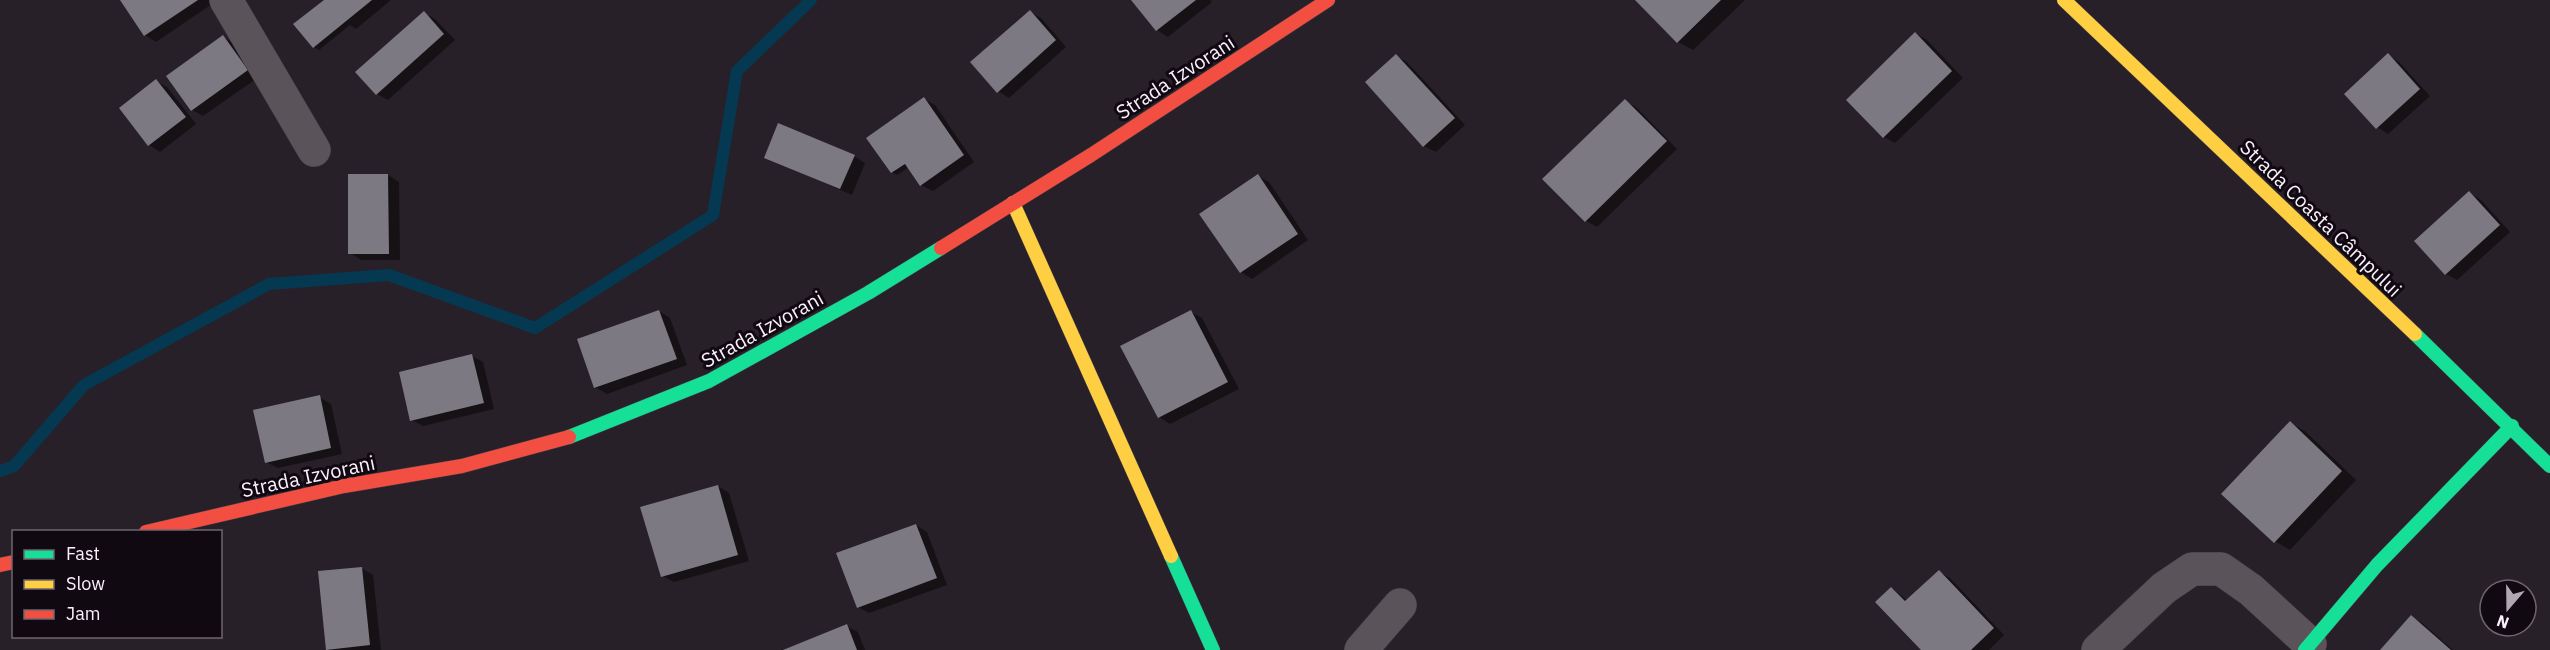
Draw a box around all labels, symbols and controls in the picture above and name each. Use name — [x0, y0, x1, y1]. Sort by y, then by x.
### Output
street label: Strada Izvorani — [1111, 29, 1239, 125]
street label: Strada Coasta Câmpului — [2234, 134, 2408, 302]
street label: Strada Izvorani — [696, 284, 828, 374]
street label: Strada Izvorani — [239, 449, 377, 503]
legend — [12, 530, 222, 638]
text: Fast — [66, 542, 100, 565]
text: Slow — [66, 572, 105, 595]
north arrow — [2478, 578, 2538, 638]
text: Jam — [66, 602, 101, 625]
text: N — [2494, 611, 2512, 633]

